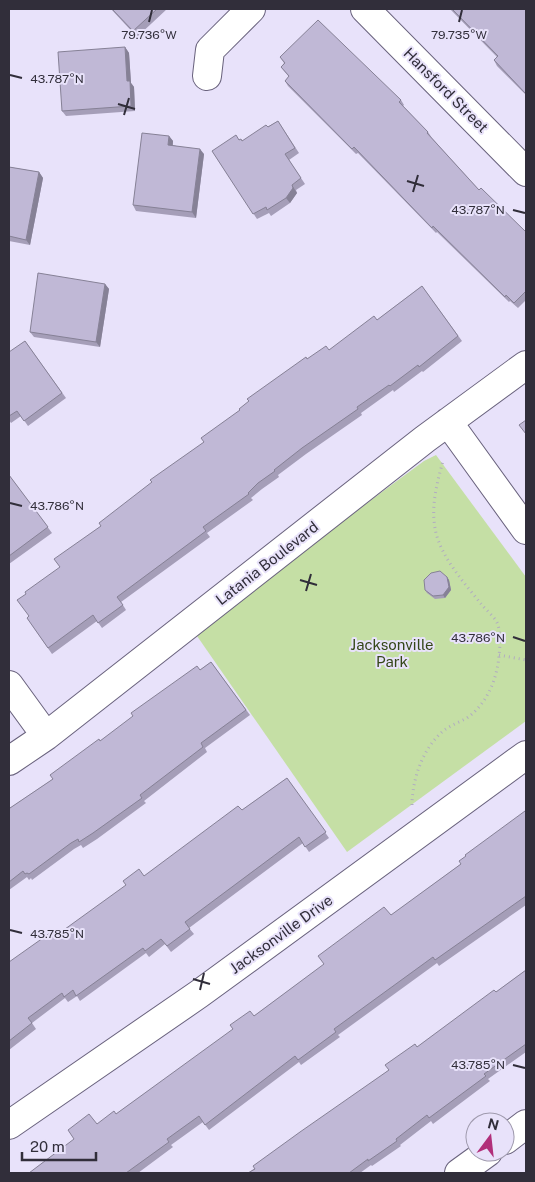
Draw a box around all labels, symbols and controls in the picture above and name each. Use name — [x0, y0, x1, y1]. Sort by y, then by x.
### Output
text: 79.736°W — [121, 28, 177, 42]
text: 79.735°W — [431, 28, 487, 42]
street label: Hansford Street — [400, 44, 492, 136]
text: 43.787°N — [30, 72, 84, 86]
text: 43.787°N — [451, 203, 505, 217]
text: 43.786°N — [30, 499, 84, 513]
street label: Latania Boulevard — [212, 518, 322, 608]
text: 43.786°N — [451, 631, 505, 645]
park label: Jacksonville Park — [350, 636, 434, 670]
street label: Jacksonville Drive — [226, 891, 336, 977]
text: 43.785°N — [30, 927, 84, 941]
text: 43.785°N — [451, 1058, 505, 1072]
north arrow — [465, 1112, 515, 1162]
text: N — [486, 1115, 501, 1134]
scale bar — [22, 1130, 96, 1162]
text: 20 m — [30, 1138, 65, 1155]

